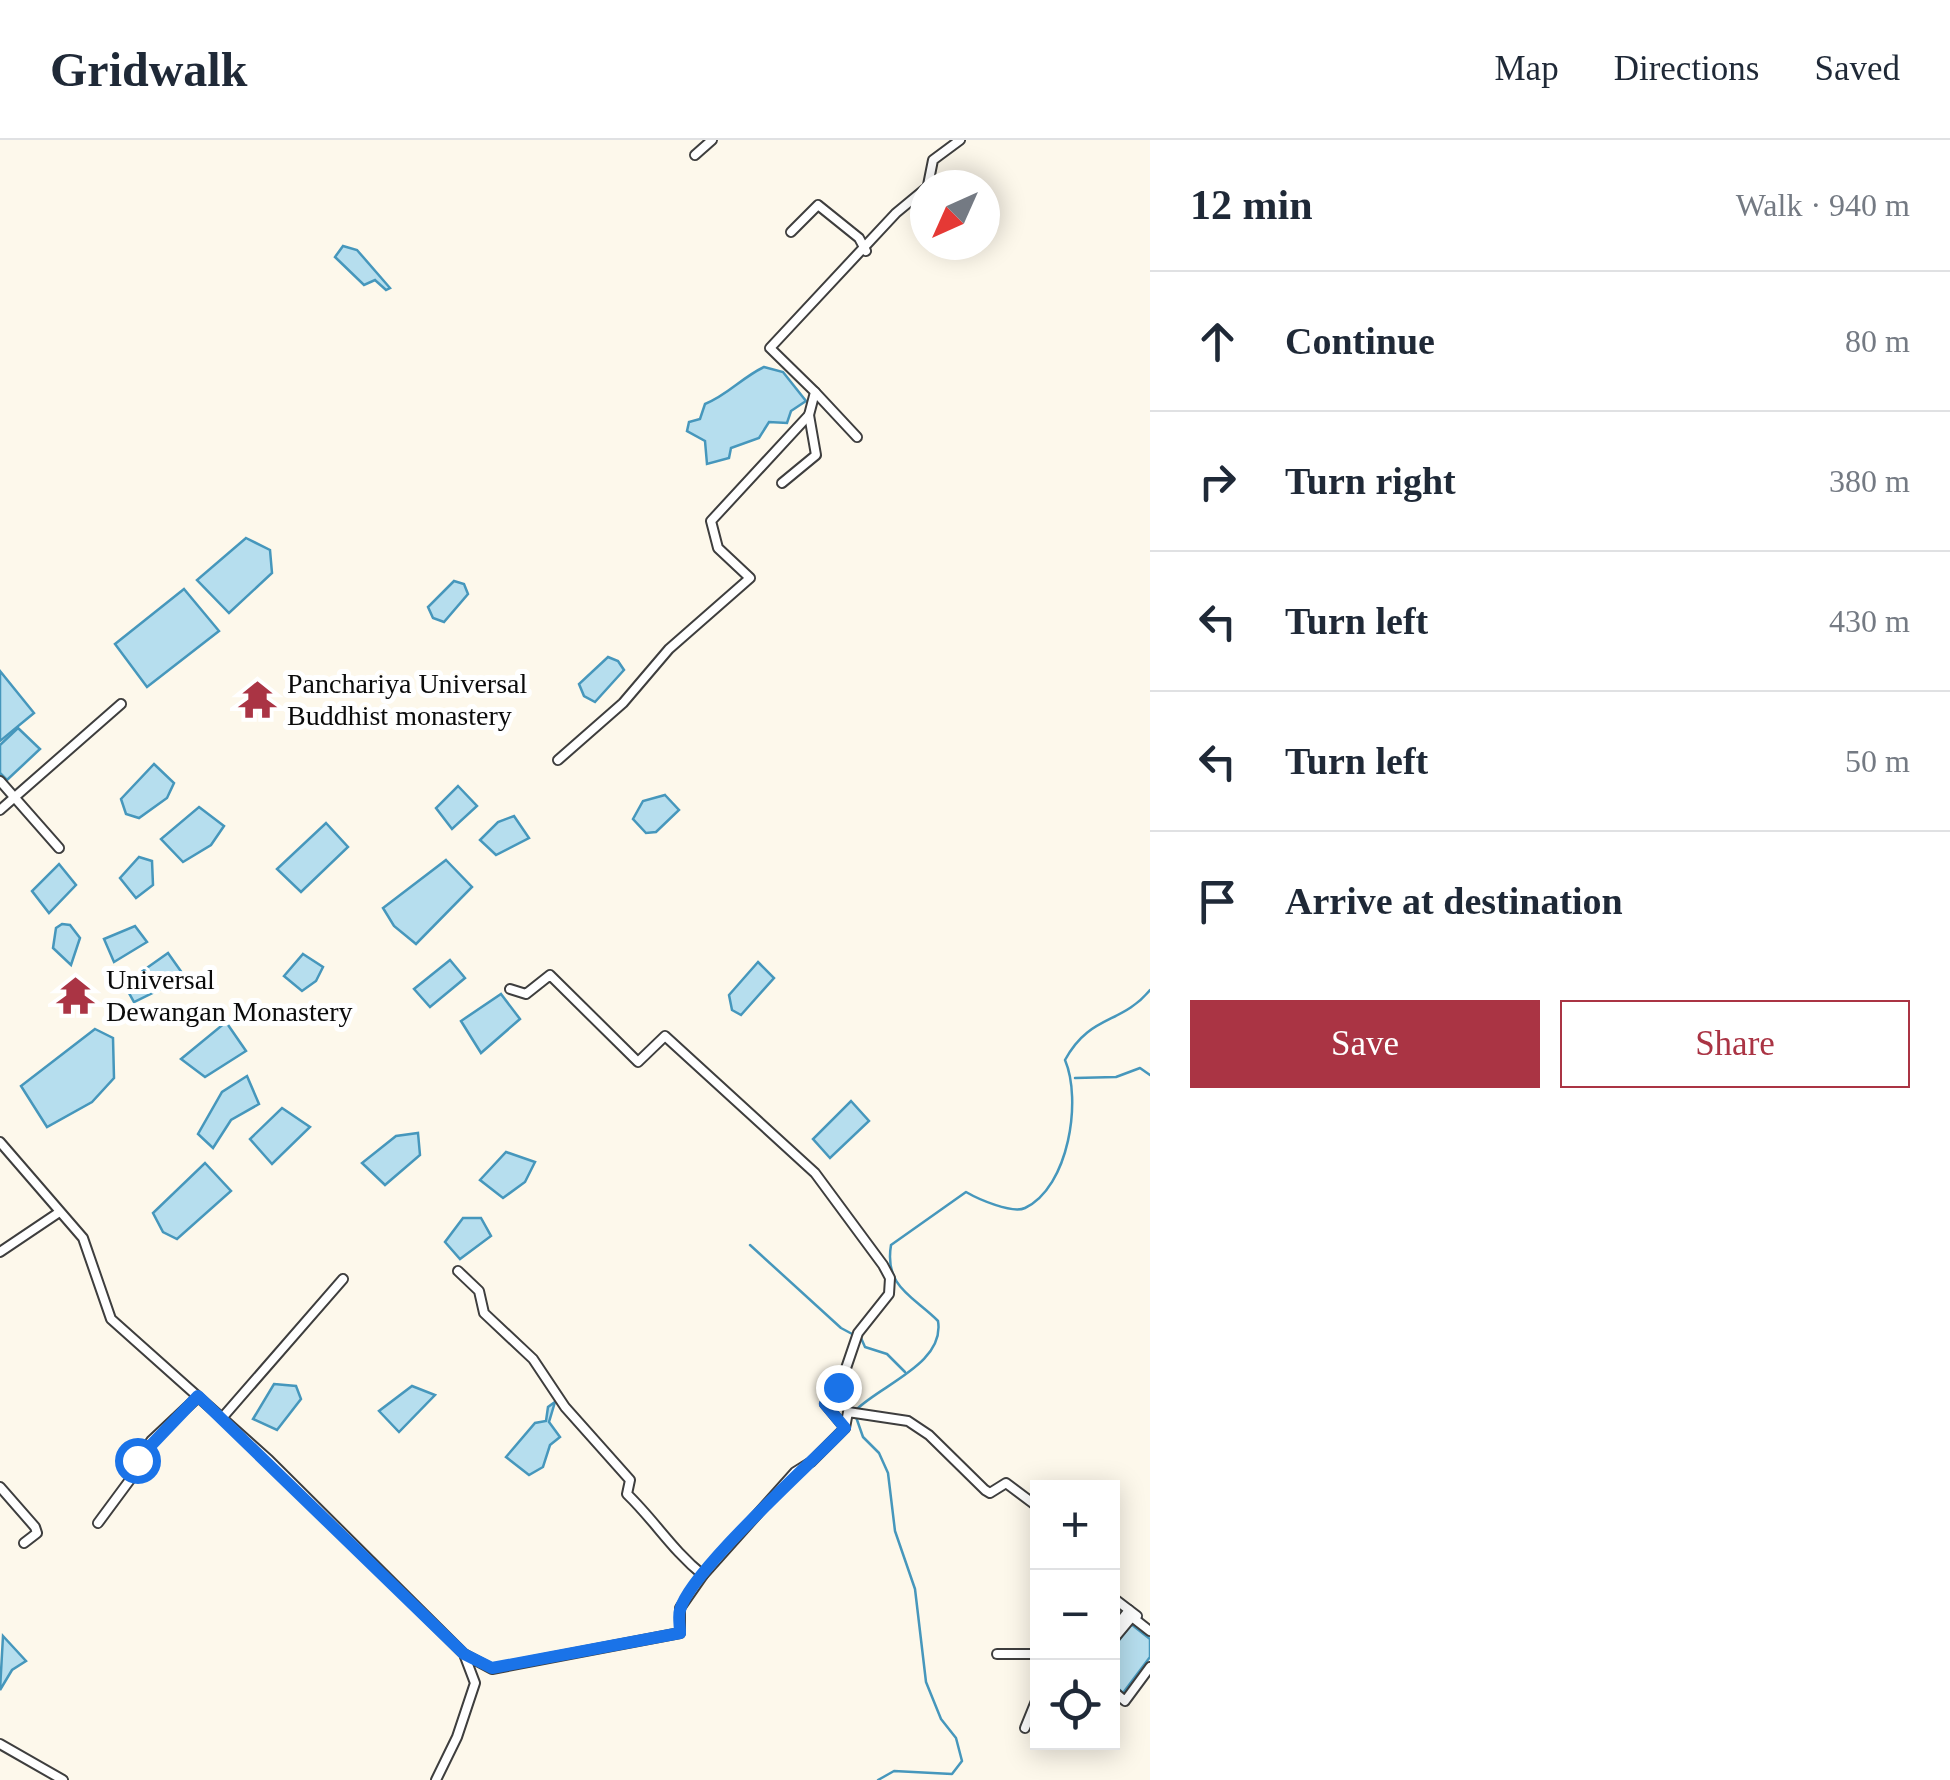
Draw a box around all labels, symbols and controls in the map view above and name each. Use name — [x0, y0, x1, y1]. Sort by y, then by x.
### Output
text: Gridwalk — [50, 43, 247, 96]
text: Map — [1495, 49, 1559, 88]
text: Directions — [1614, 49, 1759, 88]
text: Saved — [1814, 49, 1900, 88]
north arrow — [910, 170, 1000, 260]
text: 12 min — [1190, 182, 1313, 228]
text: Walk · 940 m — [1736, 187, 1910, 223]
icon: ahead — [1190, 314, 1245, 369]
text: Continue — [1285, 320, 1435, 362]
text: 80 m — [1845, 323, 1910, 359]
icon: right — [1190, 454, 1245, 509]
text: Turn right — [1285, 460, 1456, 502]
text: 380 m — [1829, 463, 1910, 499]
icon: left — [1190, 594, 1245, 649]
text: Turn left — [1285, 600, 1428, 642]
text: 430 m — [1829, 603, 1910, 639]
place label: Panchariya Universal Buddhist monastery — [287, 668, 527, 731]
temple icon: Panchariya Universal Buddhist monastery — [236, 678, 278, 720]
icon: left — [1190, 734, 1245, 789]
text: Turn left — [1285, 740, 1428, 782]
text: 50 m — [1845, 743, 1910, 779]
icon: arrive — [1190, 874, 1245, 929]
text: Arrive at destination — [1285, 880, 1623, 922]
place label: Universal Dewangan Monastery — [106, 964, 352, 1027]
temple icon: Universal Dewangan Monastery — [55, 974, 97, 1016]
button: Save — [1190, 1000, 1540, 1088]
button: Share — [1560, 1000, 1910, 1088]
route end — [816, 1365, 862, 1411]
route start — [115, 1438, 161, 1484]
map controls — [1030, 1480, 1120, 1750]
button: + — [1030, 1480, 1120, 1570]
button: − — [1030, 1570, 1120, 1660]
button: locate — [1030, 1660, 1120, 1750]

